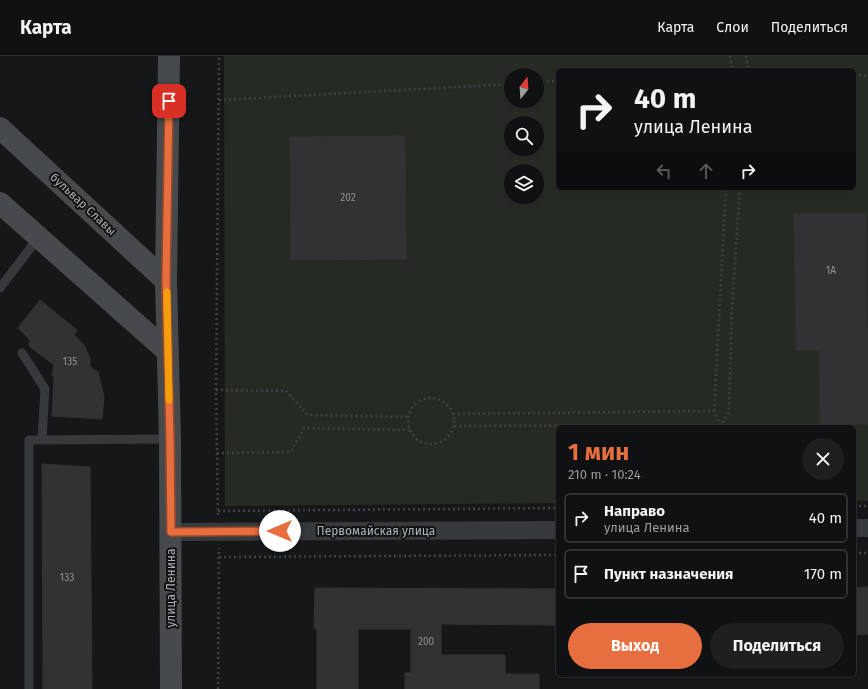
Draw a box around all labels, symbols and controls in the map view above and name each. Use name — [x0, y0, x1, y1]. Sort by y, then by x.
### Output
text: Карта — [20, 16, 72, 39]
text: Карта — [657, 19, 694, 36]
text: Слои — [716, 19, 749, 36]
text: Поделиться — [771, 19, 848, 36]
north arrow — [504, 68, 544, 108]
map controls — [504, 68, 544, 204]
text: 40 m — [634, 82, 697, 115]
pin — [152, 84, 186, 118]
icon: right — [568, 84, 620, 136]
icon: arrive — [158, 90, 180, 112]
button: search — [504, 116, 544, 156]
text: улица Ленина — [634, 116, 753, 138]
icon: left — [653, 160, 675, 182]
icon: ahead — [695, 160, 717, 182]
icon: right — [737, 160, 759, 182]
button: layers — [504, 164, 544, 204]
street label: бульвар Славы — [47, 170, 119, 238]
house number: 202 — [340, 192, 356, 204]
house number: 1А — [826, 265, 836, 277]
house number: 135 — [63, 356, 77, 368]
text: 1 мин — [568, 438, 629, 466]
button: close — [802, 438, 844, 480]
text: 210 m · 10:24 — [568, 467, 641, 482]
text: Направо — [604, 502, 665, 520]
icon: right — [570, 507, 592, 529]
text: 40 m — [809, 509, 842, 527]
position arrow — [259, 510, 301, 552]
text: улица Ленина — [604, 520, 690, 535]
street label: Первомайская улица — [317, 524, 435, 538]
street label: улица Ленина — [164, 548, 178, 628]
icon: arrive — [570, 563, 592, 585]
text: Пункт назначения — [604, 565, 733, 583]
text: 170 m — [804, 565, 842, 583]
house number: 133 — [60, 572, 74, 584]
button: Выход — [568, 623, 702, 669]
button: Поделиться — [710, 623, 844, 669]
house number: 200 — [418, 636, 434, 648]

